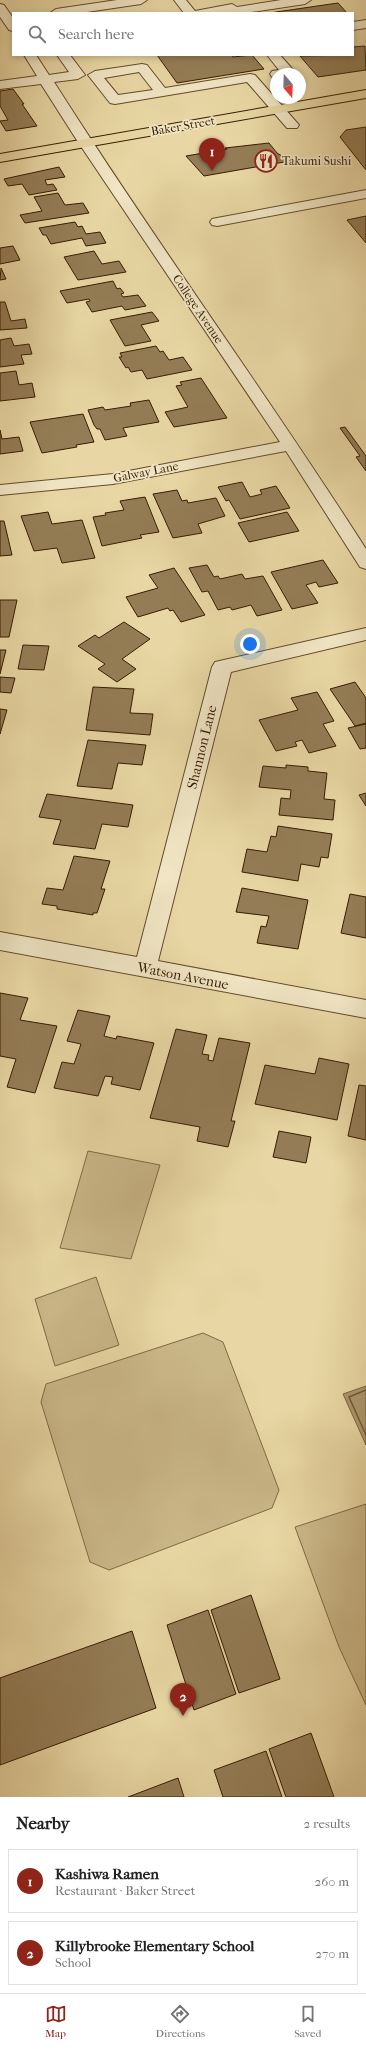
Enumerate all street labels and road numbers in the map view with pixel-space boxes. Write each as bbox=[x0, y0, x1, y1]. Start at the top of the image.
street label: Baker Street bbox=[150, 113, 217, 139]
street label: College Avenue bbox=[170, 272, 226, 346]
street label: Galway Lane bbox=[112, 459, 180, 485]
street label: Shannon Lane bbox=[183, 703, 221, 791]
street label: Watson Avenue bbox=[135, 959, 230, 993]

